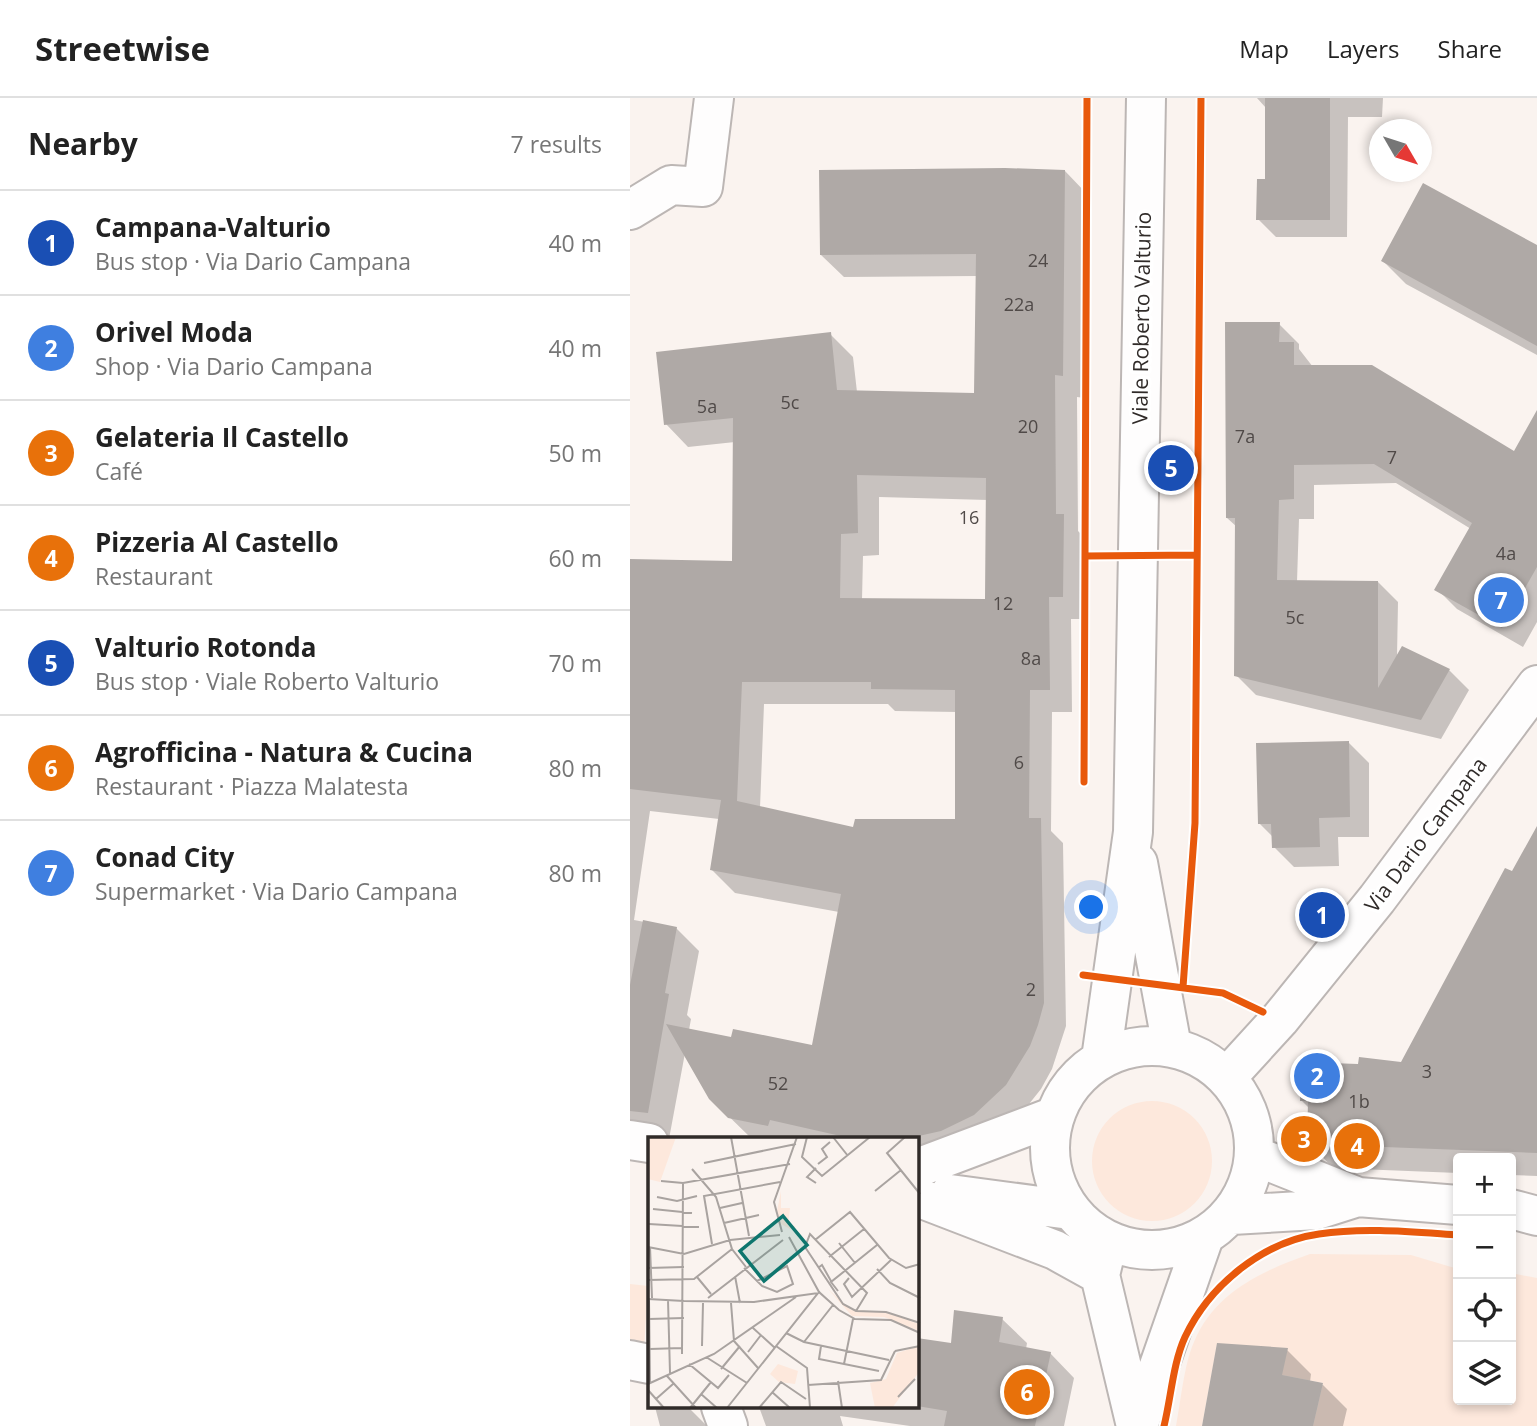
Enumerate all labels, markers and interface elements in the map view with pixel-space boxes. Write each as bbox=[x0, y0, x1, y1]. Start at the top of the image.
text: Streetwise bbox=[35, 26, 210, 71]
text: Map bbox=[1239, 32, 1289, 65]
text: Layers bbox=[1327, 32, 1400, 65]
text: Share bbox=[1438, 32, 1502, 65]
north arrow bbox=[1369, 119, 1432, 182]
text: Nearby bbox=[28, 123, 138, 164]
text: 7 results bbox=[511, 128, 602, 160]
text: Campana-Valturio bbox=[95, 209, 331, 245]
street label: Viale Roberto Valturio bbox=[1125, 211, 1157, 425]
text: 1 bbox=[44, 227, 58, 259]
text: 40 m bbox=[548, 227, 602, 259]
text: Bus stop · Via Dario Campana bbox=[95, 245, 411, 277]
house number: 24 bbox=[1028, 248, 1048, 272]
house number: 22a bbox=[1004, 292, 1034, 316]
text: Orivel Moda bbox=[95, 314, 253, 350]
text: 2 bbox=[44, 332, 58, 364]
text: 40 m bbox=[548, 332, 602, 364]
text: Shop · Via Dario Campana bbox=[95, 350, 373, 382]
house number: 5c bbox=[781, 390, 800, 414]
house number: 5a bbox=[697, 394, 717, 418]
house number: 20 bbox=[1018, 414, 1038, 438]
text: Gelateria Il Castello bbox=[95, 419, 349, 455]
house number: 7a bbox=[1235, 424, 1255, 448]
text: 3 bbox=[44, 437, 58, 469]
text: 50 m bbox=[548, 437, 602, 469]
pin: 5 bbox=[1148, 442, 1194, 494]
house number: 7 bbox=[1387, 445, 1397, 469]
text: Café bbox=[95, 455, 143, 487]
house number: 16 bbox=[959, 505, 979, 529]
text: Pizzeria Al Castello bbox=[95, 524, 339, 560]
house number: 4a bbox=[1496, 541, 1516, 565]
text: 4 bbox=[44, 542, 58, 574]
text: 60 m bbox=[548, 542, 602, 574]
text: Restaurant bbox=[95, 560, 213, 592]
pin: 7 bbox=[1478, 574, 1524, 626]
house number: 12 bbox=[993, 591, 1013, 615]
house number: 5c bbox=[1286, 605, 1305, 629]
text: Valturio Rotonda bbox=[95, 629, 316, 665]
house number: 8a bbox=[1021, 646, 1041, 670]
text: 5 bbox=[44, 647, 58, 679]
text: 70 m bbox=[548, 647, 602, 679]
text: Bus stop · Viale Roberto Valturio bbox=[95, 665, 439, 697]
text: Agrofficina - Natura & Cucina bbox=[95, 734, 473, 770]
house number: 6 bbox=[1014, 750, 1024, 774]
street label: Via Dario Campana bbox=[1358, 751, 1493, 918]
text: 6 bbox=[44, 752, 58, 784]
text: 80 m bbox=[548, 752, 602, 784]
text: Restaurant · Piazza Malatesta bbox=[95, 770, 408, 802]
text: Conad City bbox=[95, 839, 234, 875]
text: 7 bbox=[44, 857, 58, 889]
text: 80 m bbox=[548, 857, 602, 889]
text: Supermarket · Via Dario Campana bbox=[95, 875, 458, 907]
pin: 1 bbox=[1299, 889, 1345, 941]
your location bbox=[1074, 890, 1108, 924]
house number: 2 bbox=[1026, 977, 1036, 1001]
pin: 2 bbox=[1294, 1050, 1340, 1102]
house number: 3 bbox=[1422, 1059, 1432, 1083]
house number: 52 bbox=[768, 1071, 788, 1095]
house number: 1b bbox=[1348, 1089, 1370, 1113]
pin: 3 bbox=[1281, 1113, 1327, 1165]
pin: 4 bbox=[1334, 1120, 1380, 1172]
inset map bbox=[648, 1137, 919, 1408]
map controls bbox=[1453, 1153, 1516, 1405]
button: + bbox=[1453, 1153, 1516, 1216]
button: − bbox=[1453, 1216, 1516, 1279]
button: locate bbox=[1453, 1279, 1516, 1342]
button: layers bbox=[1453, 1342, 1516, 1405]
pin: 6 bbox=[1004, 1366, 1050, 1418]

